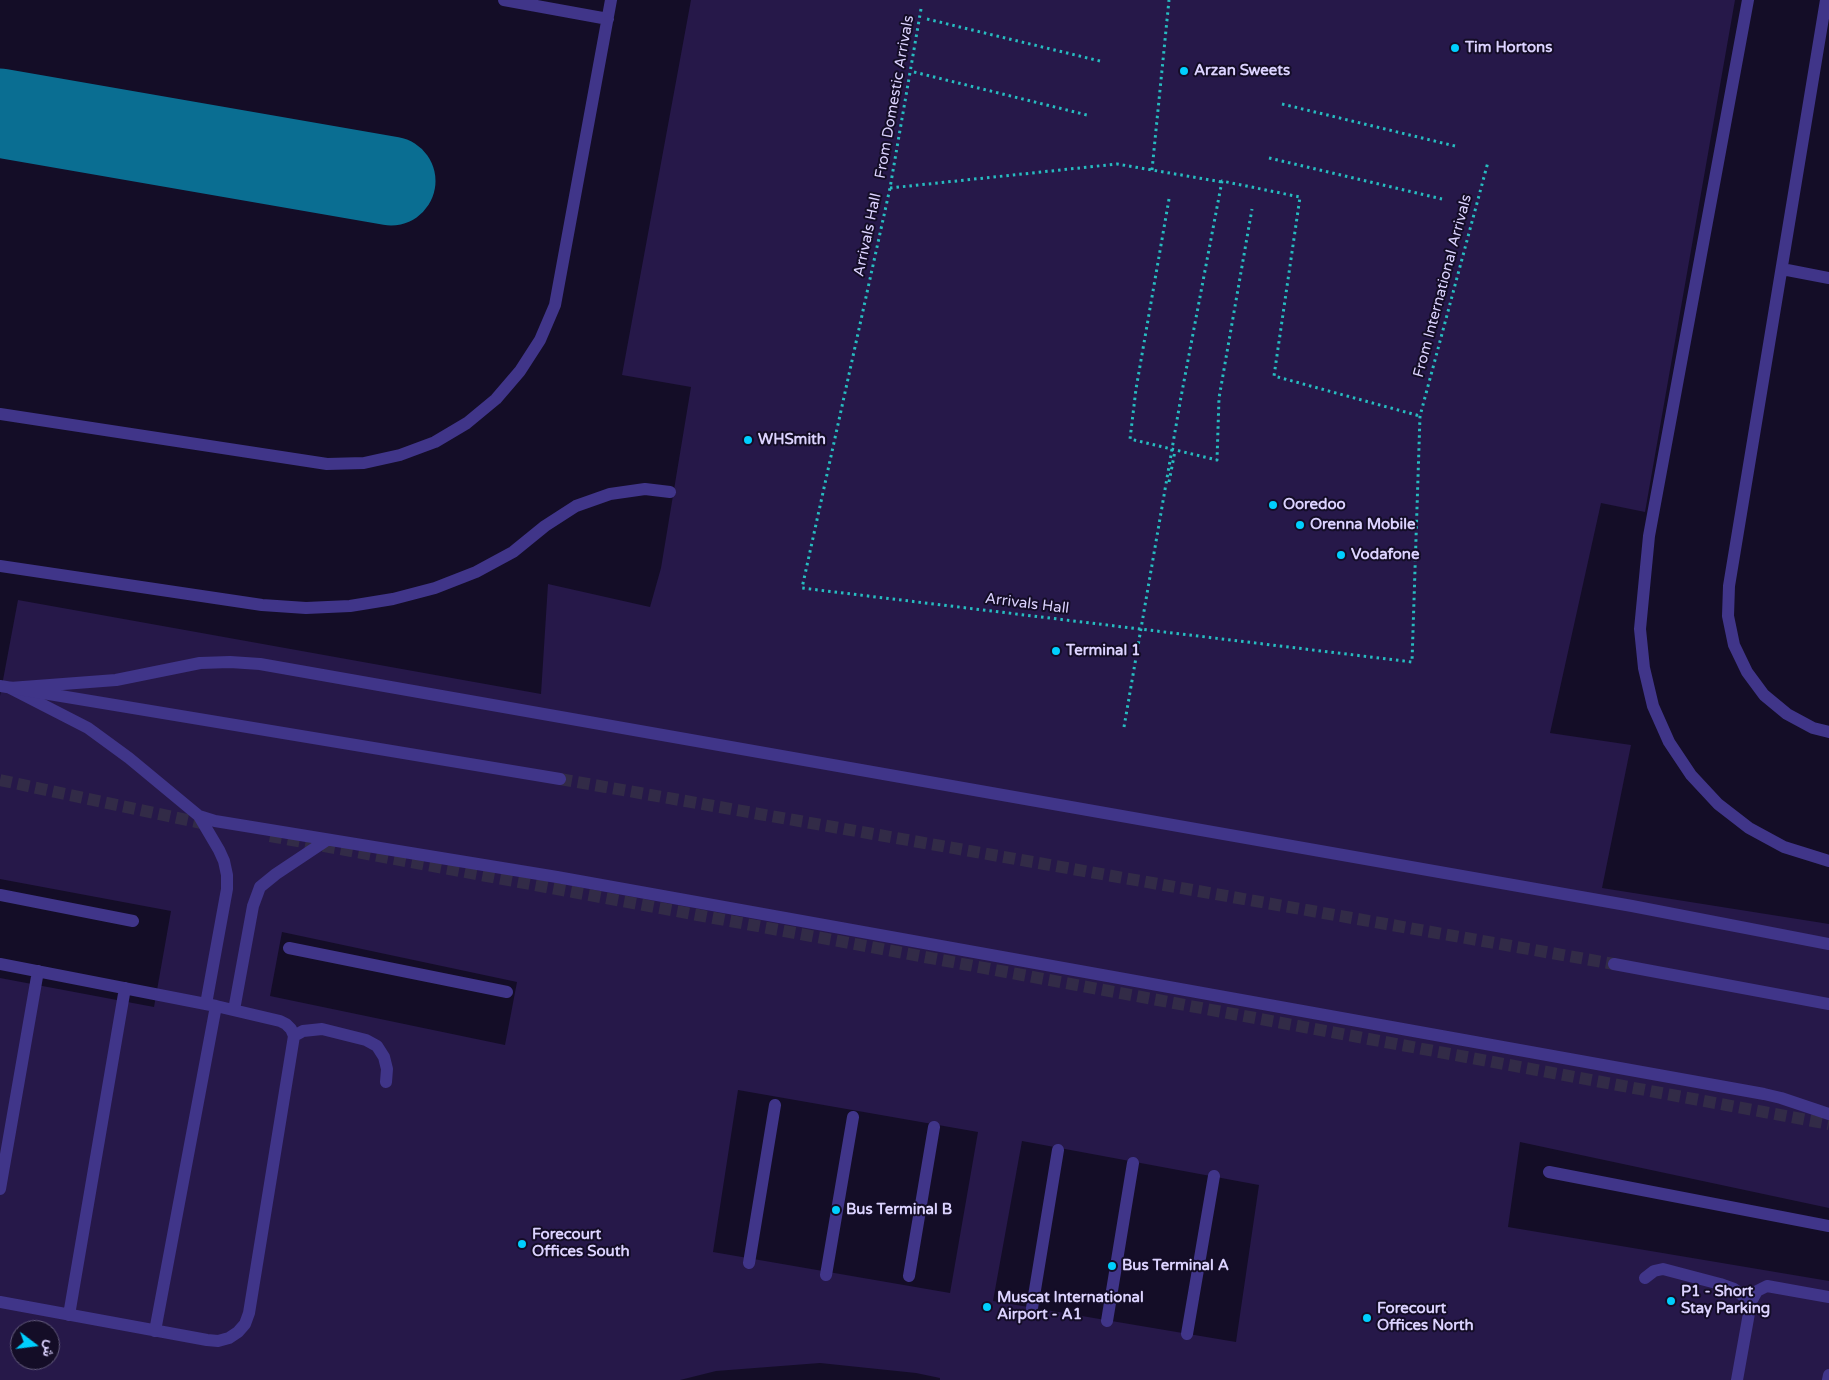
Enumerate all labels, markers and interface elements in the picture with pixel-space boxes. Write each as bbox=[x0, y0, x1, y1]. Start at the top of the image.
street label: From Domestic Arrivals bbox=[872, 14, 918, 180]
place label: Tim Hortons bbox=[1465, 39, 1552, 57]
marker: Tim Hortons bbox=[1449, 42, 1461, 54]
place label: Arzan Sweets bbox=[1194, 62, 1290, 80]
marker: Arzan Sweets bbox=[1178, 65, 1190, 77]
street label: Arrivals Hall bbox=[850, 192, 886, 278]
street label: From International Arrivals bbox=[1410, 193, 1476, 379]
place label: WHSmith bbox=[758, 431, 826, 449]
marker: WHSmith bbox=[742, 434, 754, 446]
place label: Ooredoo bbox=[1283, 496, 1346, 514]
marker: Ooredoo bbox=[1267, 499, 1279, 511]
place label: Orenna Mobile bbox=[1310, 516, 1415, 534]
marker: Orenna Mobile bbox=[1294, 519, 1306, 531]
place label: Vodafone bbox=[1351, 546, 1419, 564]
marker: Vodafone bbox=[1335, 549, 1347, 561]
street label: Arrivals Hall bbox=[984, 590, 1070, 618]
place label: Terminal 1 bbox=[1066, 642, 1141, 660]
marker: Terminal 1 bbox=[1050, 645, 1062, 657]
place label: Bus Terminal B bbox=[846, 1201, 952, 1219]
marker: Bus Terminal B bbox=[830, 1204, 842, 1216]
place label: Forecourt Offices South bbox=[532, 1226, 630, 1261]
marker: Forecourt Offices South bbox=[516, 1238, 528, 1250]
place label: Bus Terminal A bbox=[1122, 1257, 1229, 1275]
marker: Bus Terminal A bbox=[1106, 1260, 1118, 1272]
place label: P1 - Short Stay Parking bbox=[1681, 1283, 1770, 1318]
place label: Muscat International Airport - A1 bbox=[997, 1289, 1144, 1324]
marker: P1 - Short Stay Parking bbox=[1665, 1295, 1677, 1307]
place label: Forecourt Offices North bbox=[1377, 1300, 1474, 1335]
marker: Muscat International Airport - A1 bbox=[981, 1301, 993, 1313]
marker: Forecourt Offices North bbox=[1361, 1312, 1373, 1324]
north arrow bbox=[10, 1320, 60, 1370]
text: ش bbox=[39, 1338, 59, 1359]

